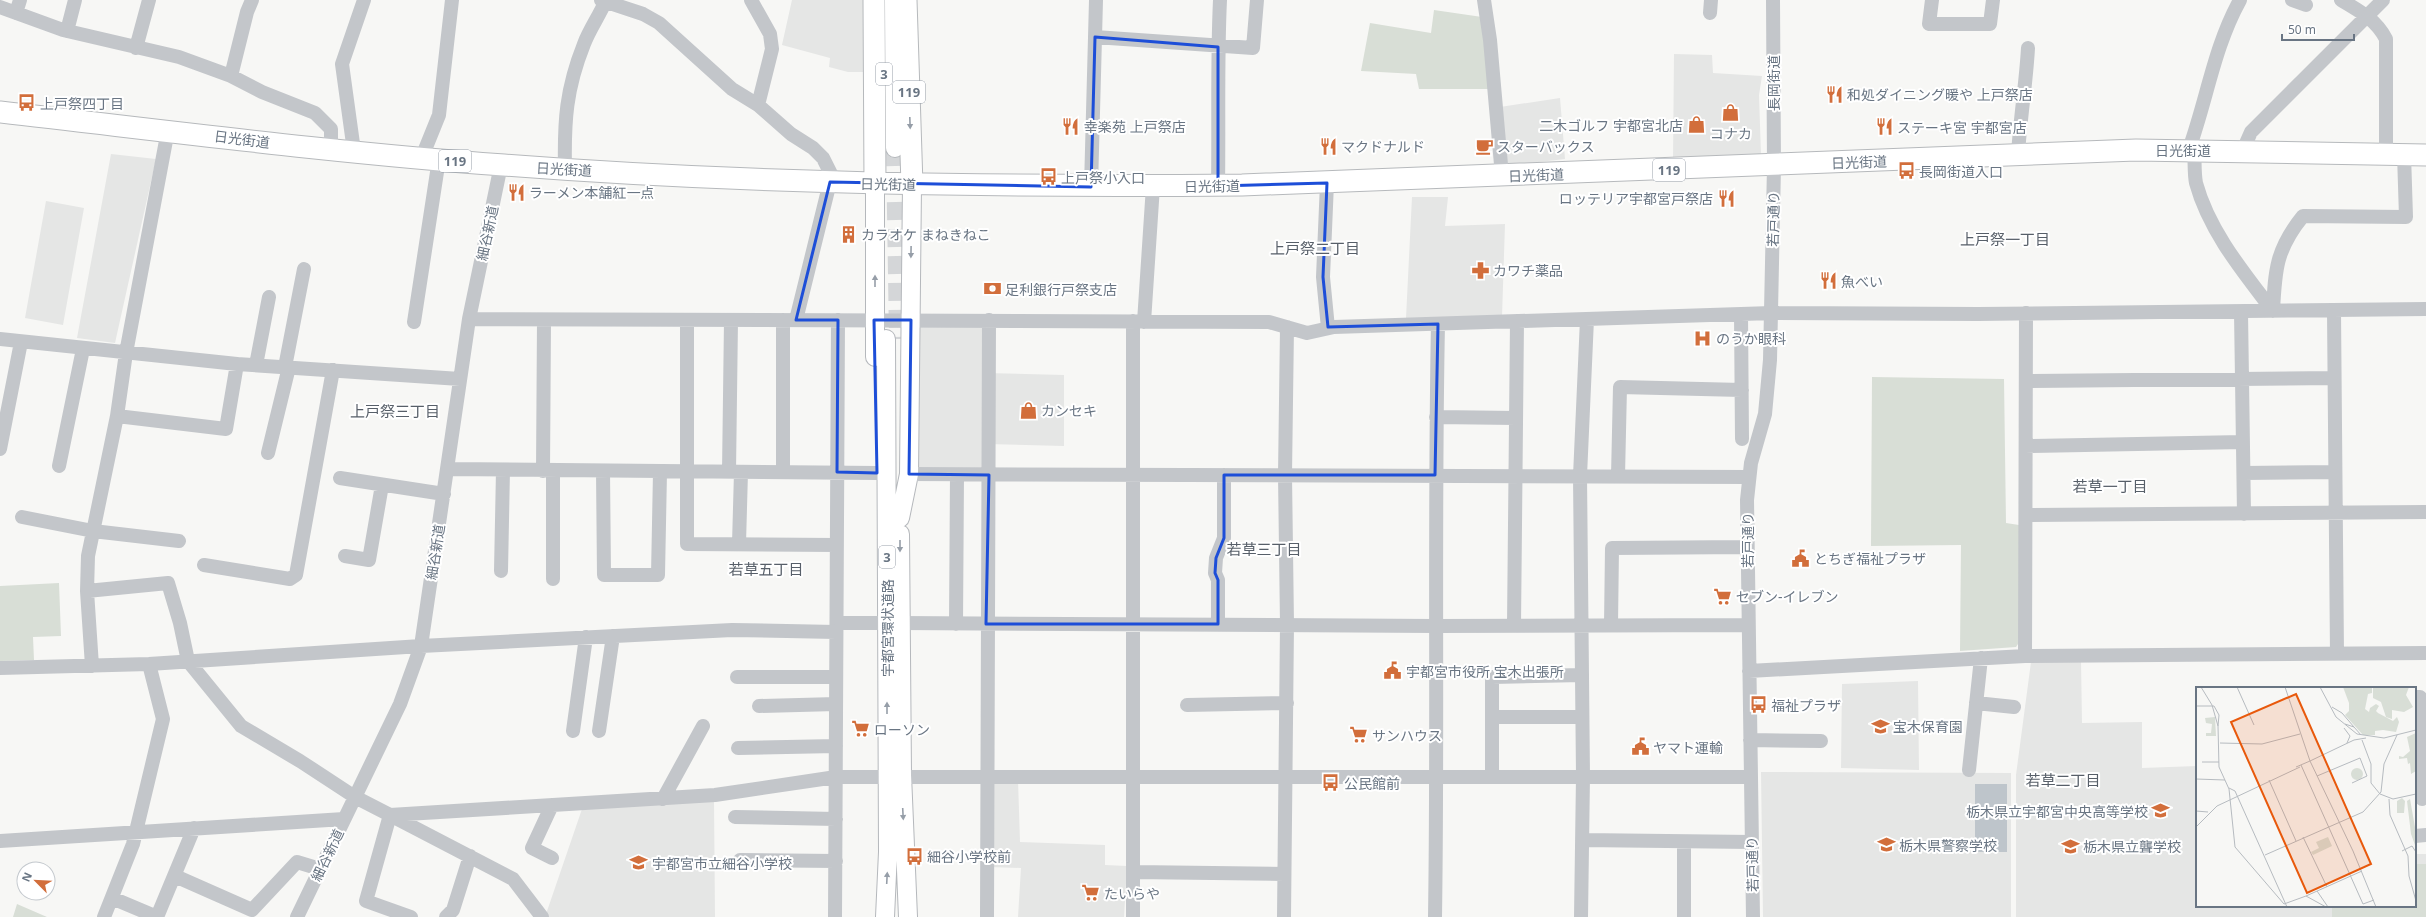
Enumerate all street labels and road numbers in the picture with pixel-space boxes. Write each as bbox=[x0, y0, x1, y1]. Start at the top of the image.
street label: 長岡街道 bbox=[1764, 55, 1783, 111]
road number: 3 bbox=[876, 63, 892, 85]
road number: 119 bbox=[893, 81, 925, 103]
street label: 日光街道 bbox=[213, 126, 271, 152]
street label: 日光街道 bbox=[2155, 141, 2211, 160]
road number: 119 bbox=[439, 150, 471, 172]
street label: 日光街道 bbox=[1831, 152, 1887, 172]
street label: 日光街道 bbox=[536, 158, 592, 180]
road number: 119 bbox=[1653, 159, 1685, 181]
street label: 日光街道 bbox=[1508, 165, 1564, 185]
street label: 日光街道 bbox=[860, 174, 916, 194]
street label: 日光街道 bbox=[1184, 176, 1240, 196]
street label: 若戸通り bbox=[1763, 191, 1783, 247]
street label: 細谷新道 bbox=[472, 204, 502, 262]
street label: 若戸通り bbox=[1738, 512, 1757, 568]
street label: 細谷新道 bbox=[421, 523, 449, 581]
road number: 3 bbox=[879, 546, 895, 568]
street label: 宇都宮環状道路 bbox=[878, 579, 897, 677]
street label: 細谷新道 bbox=[306, 826, 348, 884]
street label: 若戸通り bbox=[1742, 836, 1762, 892]

